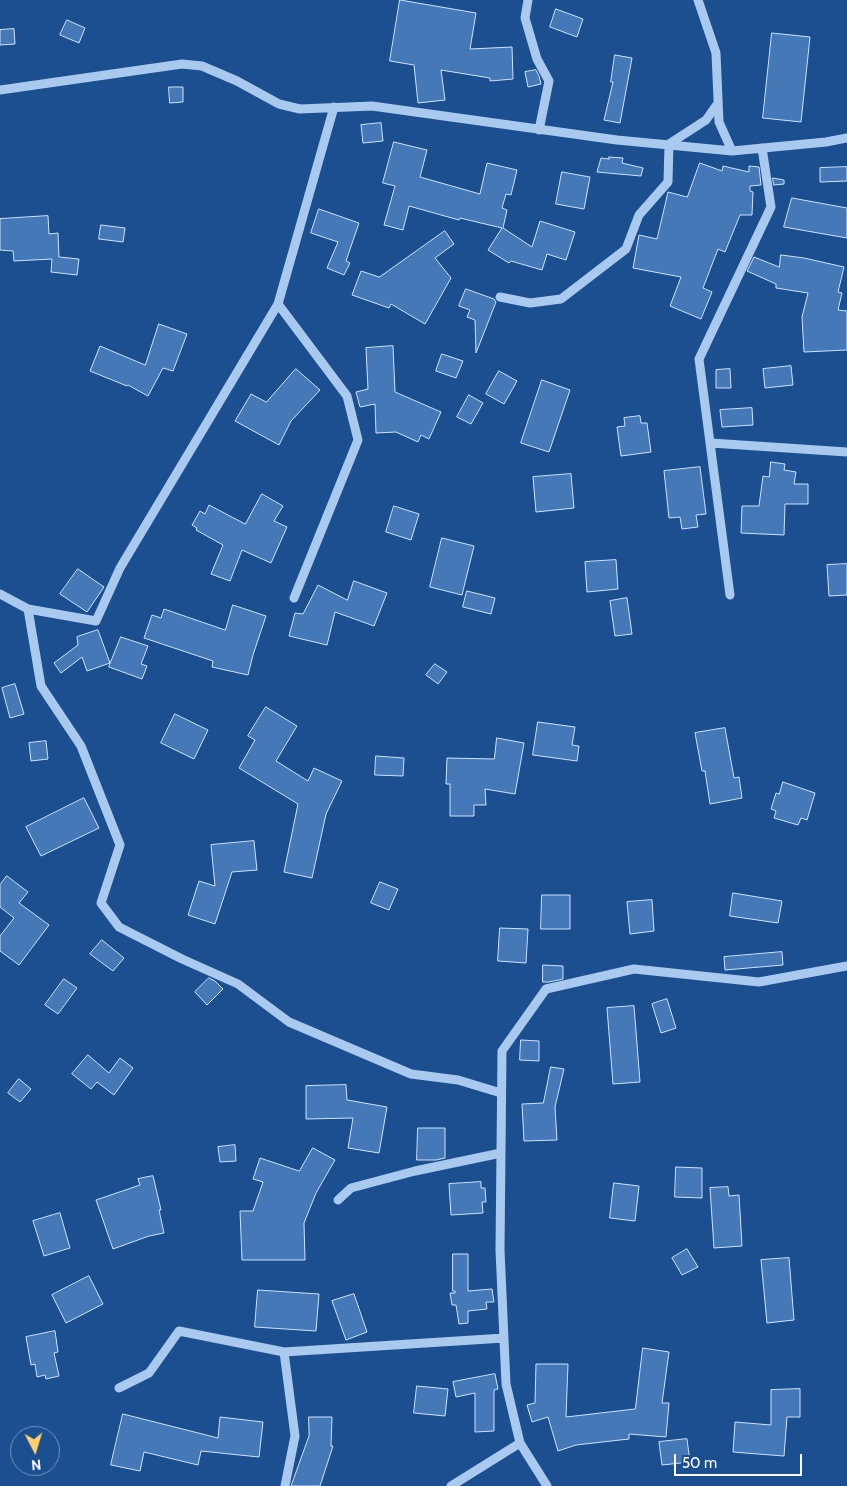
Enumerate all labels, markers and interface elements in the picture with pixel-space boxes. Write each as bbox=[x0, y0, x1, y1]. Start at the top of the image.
north arrow bbox=[10, 1426, 60, 1476]
scale bar bbox=[677, 1444, 804, 1476]
text: 50 m bbox=[682, 1454, 717, 1472]
text: N bbox=[31, 1456, 42, 1474]

